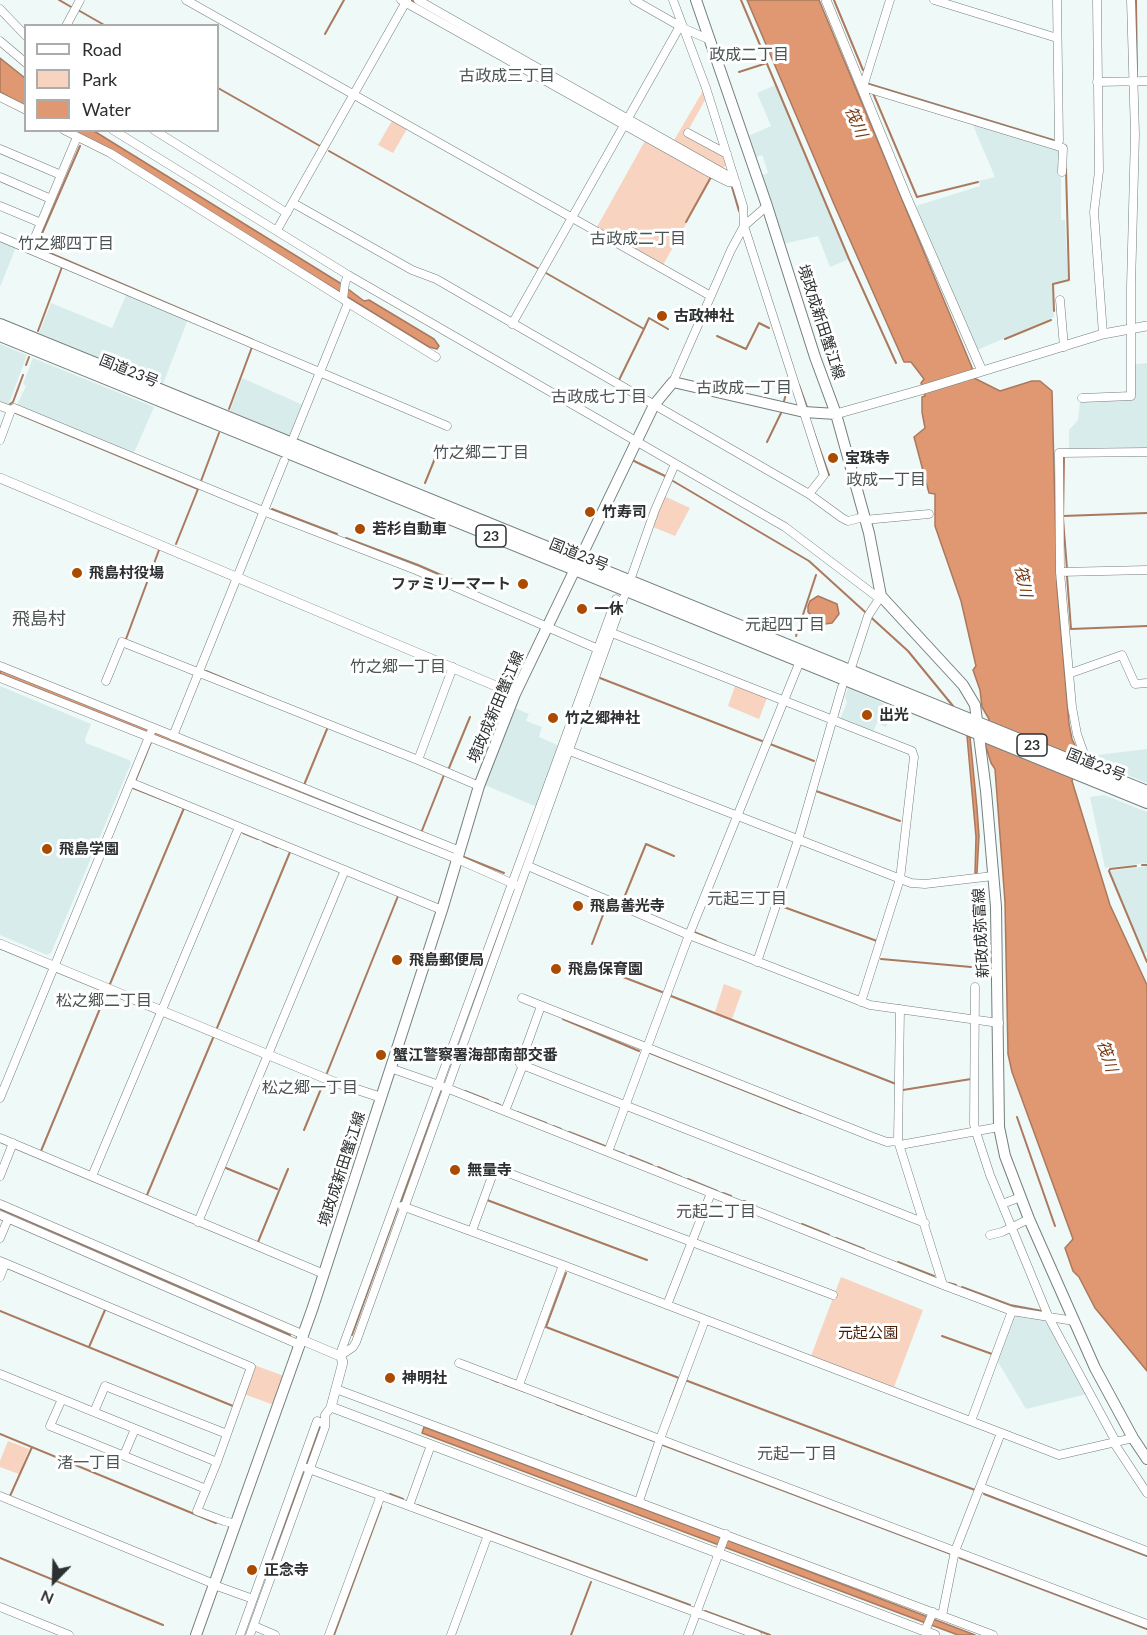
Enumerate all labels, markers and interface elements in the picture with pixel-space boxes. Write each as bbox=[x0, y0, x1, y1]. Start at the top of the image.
legend bbox=[24, 24, 219, 132]
text: Road bbox=[82, 38, 122, 60]
district label: 政成二丁目 bbox=[709, 45, 789, 65]
district label: 古政成三丁目 bbox=[459, 66, 555, 86]
text: Park bbox=[82, 68, 117, 90]
text: Water bbox=[82, 98, 131, 120]
water label: 筏川 bbox=[841, 103, 871, 141]
district label: 古政成二丁目 bbox=[590, 229, 686, 249]
district label: 竹之郷四丁目 bbox=[18, 234, 114, 254]
street label: 境政成新田蟹江線 bbox=[794, 262, 848, 382]
place label: 古政神社 bbox=[674, 307, 734, 325]
marker: 古政神社 bbox=[655, 309, 669, 323]
street label: 国道23号 bbox=[97, 351, 161, 391]
district label: 古政成一丁目 bbox=[696, 378, 792, 398]
district label: 古政成七丁目 bbox=[551, 387, 647, 407]
district label: 竹之郷二丁目 bbox=[433, 443, 529, 463]
place label: 宝珠寺 bbox=[845, 449, 890, 467]
marker: 宝珠寺 bbox=[826, 451, 840, 465]
district label: 政成一丁目 bbox=[846, 470, 926, 490]
place label: 竹寿司 bbox=[602, 503, 647, 521]
marker: 竹寿司 bbox=[583, 505, 597, 519]
place label: 若杉自動車 bbox=[372, 520, 447, 538]
marker: 若杉自動車 bbox=[353, 522, 367, 536]
road number: 23 bbox=[476, 525, 506, 547]
street label: 国道23号 bbox=[547, 535, 611, 575]
water label: 筏川 bbox=[1010, 563, 1036, 599]
place label: 飛島村役場 bbox=[89, 564, 164, 582]
marker: 飛島村役場 bbox=[70, 566, 84, 580]
place label: ファミリーマート bbox=[391, 575, 511, 593]
marker: ファミリーマート bbox=[516, 577, 530, 591]
place label: 一休 bbox=[594, 600, 624, 618]
marker: 一休 bbox=[575, 602, 589, 616]
district label: 飛島村 bbox=[12, 608, 66, 630]
district label: 元起四丁目 bbox=[745, 615, 825, 635]
street label: 境政成新田蟹江線 bbox=[464, 648, 528, 766]
district label: 竹之郷一丁目 bbox=[350, 657, 446, 677]
place label: 出光 bbox=[879, 706, 909, 724]
marker: 出光 bbox=[860, 708, 874, 722]
place label: 竹之郷神社 bbox=[565, 709, 640, 727]
marker: 竹之郷神社 bbox=[546, 711, 560, 725]
road number: 23 bbox=[1017, 734, 1047, 756]
street label: 国道23号 bbox=[1064, 745, 1128, 785]
place label: 飛島学園 bbox=[59, 840, 119, 858]
marker: 飛島学園 bbox=[40, 842, 54, 856]
street label: 新政成弥富線 bbox=[970, 888, 992, 978]
district label: 元起三丁目 bbox=[707, 889, 787, 909]
place label: 飛島善光寺 bbox=[590, 897, 665, 915]
marker: 飛島善光寺 bbox=[571, 899, 585, 913]
place label: 飛島郵便局 bbox=[409, 951, 484, 969]
marker: 飛島郵便局 bbox=[390, 953, 404, 967]
place label: 飛島保育園 bbox=[568, 960, 643, 978]
marker: 飛島保育園 bbox=[549, 962, 563, 976]
district label: 松之郷二丁目 bbox=[56, 991, 152, 1011]
water label: 筏川 bbox=[1093, 1038, 1121, 1074]
place label: 蟹江警察署海部南部交番 bbox=[393, 1046, 558, 1064]
marker: 蟹江警察署海部南部交番 bbox=[374, 1048, 388, 1062]
district label: 松之郷一丁目 bbox=[262, 1078, 358, 1098]
street label: 境政成新田蟹江線 bbox=[315, 1109, 369, 1229]
place label: 無量寺 bbox=[467, 1161, 512, 1179]
marker: 無量寺 bbox=[448, 1163, 462, 1177]
district label: 元起二丁目 bbox=[676, 1202, 756, 1222]
park label: 元起公園 bbox=[838, 1324, 898, 1342]
place label: 神明社 bbox=[402, 1369, 447, 1387]
marker: 神明社 bbox=[383, 1371, 397, 1385]
district label: 元起一丁目 bbox=[757, 1444, 837, 1464]
district label: 渚一丁目 bbox=[57, 1453, 121, 1473]
north arrow bbox=[24, 1551, 84, 1611]
place label: 正念寺 bbox=[264, 1561, 309, 1579]
marker: 正念寺 bbox=[245, 1563, 259, 1577]
text: N bbox=[37, 1587, 56, 1609]

